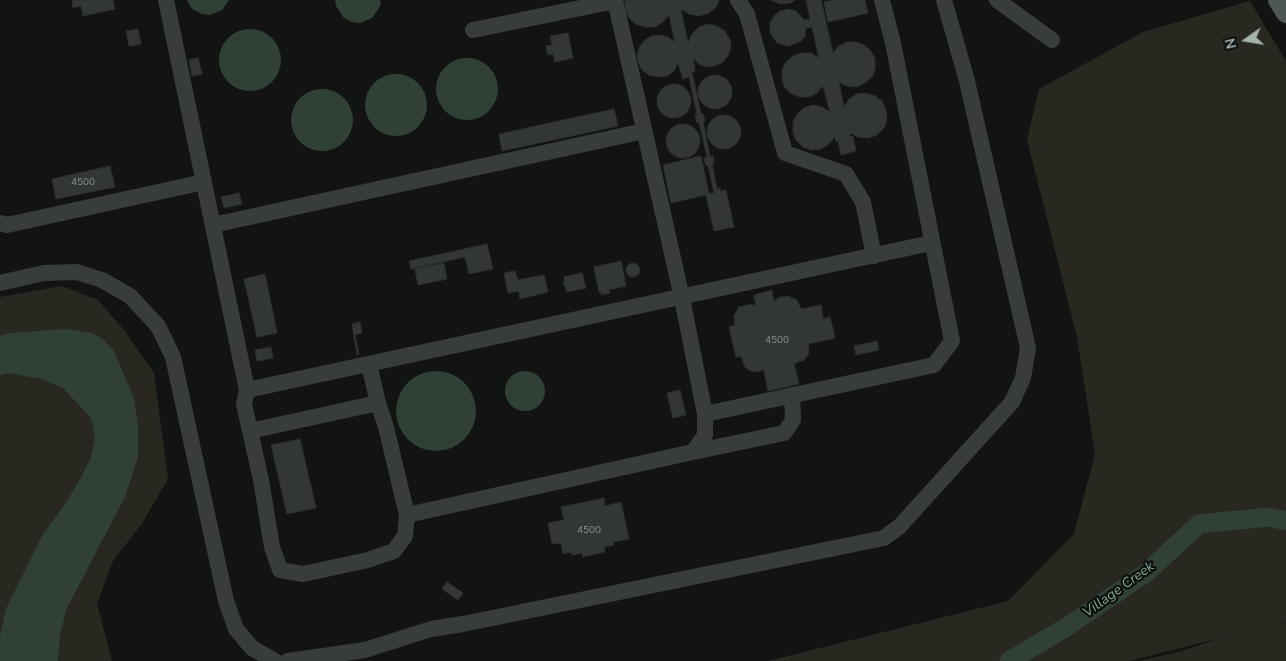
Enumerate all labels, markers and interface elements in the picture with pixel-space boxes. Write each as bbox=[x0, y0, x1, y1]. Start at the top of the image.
north arrow bbox=[1221, 15, 1271, 65]
text: N bbox=[1220, 36, 1241, 51]
house number: 4500 bbox=[71, 177, 95, 189]
house number: 4500 bbox=[765, 335, 789, 347]
house number: 4500 bbox=[577, 525, 601, 537]
water label: Village Creek bbox=[1080, 558, 1158, 622]

